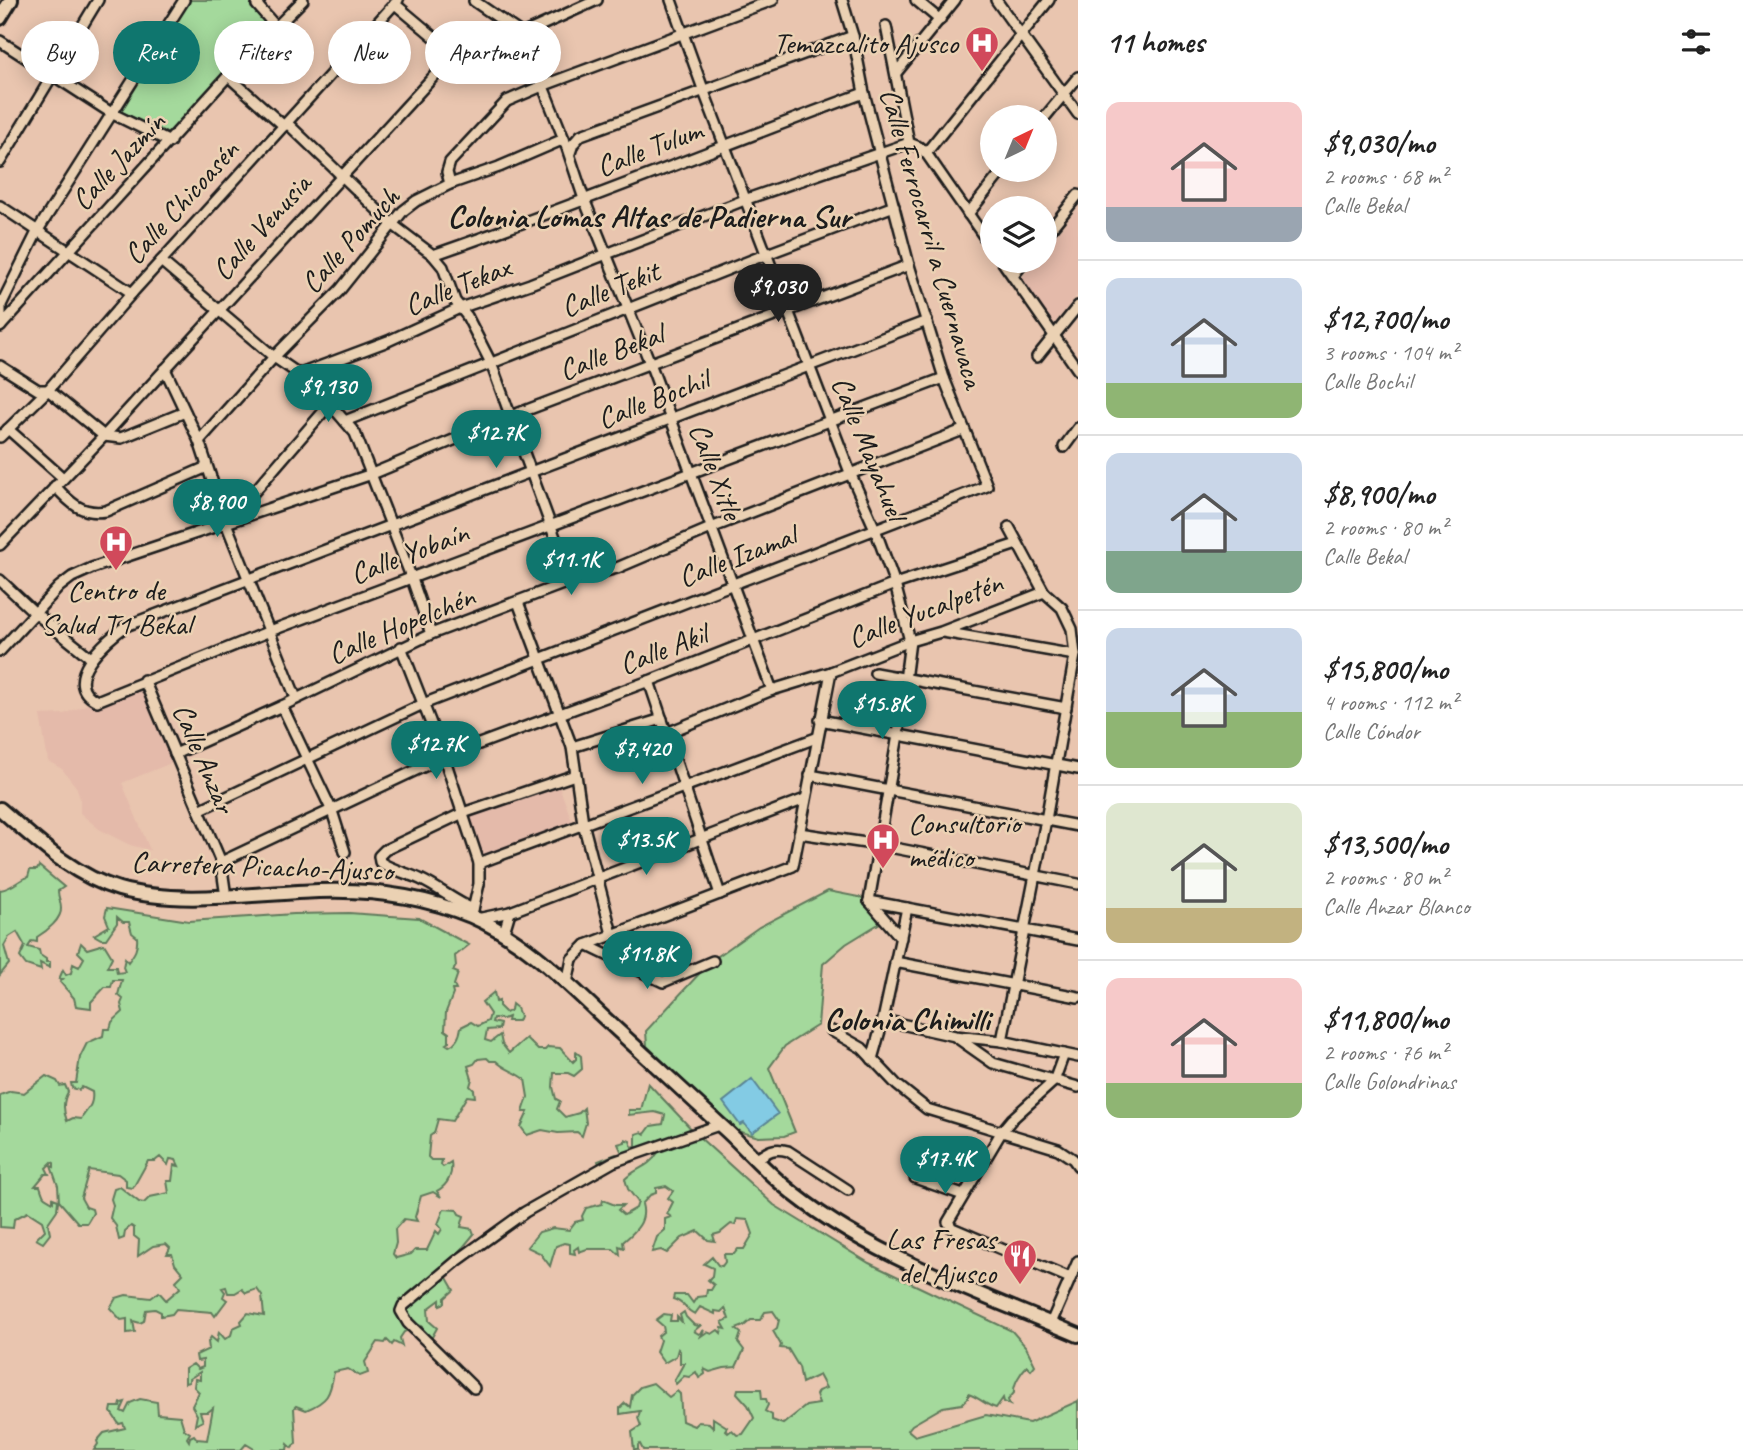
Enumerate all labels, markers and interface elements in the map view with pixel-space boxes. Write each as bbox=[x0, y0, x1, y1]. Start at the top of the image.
chip: Buy bbox=[21, 21, 99, 84]
chip: Rent bbox=[113, 21, 200, 84]
chip: Filters bbox=[214, 21, 314, 84]
chip: New bbox=[328, 21, 411, 84]
chip: Apartment bbox=[425, 21, 561, 84]
text: 11 homes bbox=[1106, 23, 1204, 61]
icon: filters bbox=[1677, 23, 1715, 61]
place label: Temazcalito Ajusco bbox=[773, 24, 959, 62]
hospital icon: Temazcalito Ajusco bbox=[963, 24, 1001, 73]
street label: Calle Ferrocarril a Cuernavaca bbox=[871, 84, 994, 395]
street label: Calle Jazmín bbox=[63, 103, 174, 218]
north arrow bbox=[980, 105, 1057, 182]
map controls bbox=[980, 105, 1057, 273]
street label: Calle Tulum bbox=[591, 110, 709, 185]
text: $9,030/mo bbox=[1323, 124, 1435, 162]
icon: home bbox=[1162, 130, 1246, 214]
street label: Calle Chicoasén bbox=[115, 131, 248, 272]
text: 2 rooms · 68 m² bbox=[1323, 162, 1447, 191]
street label: Calle Venusia bbox=[203, 164, 321, 288]
street label: Calle Pomuch bbox=[292, 178, 409, 301]
text: Calle Bekal bbox=[1323, 191, 1406, 220]
district label: Colonia Lomas Altas de Padierna Sur bbox=[448, 196, 854, 237]
button: layers bbox=[980, 196, 1057, 273]
street label: Calle Tekax bbox=[399, 247, 518, 324]
street label: Calle Tekit bbox=[555, 251, 668, 326]
pin: $9,030 bbox=[721, 264, 835, 324]
text: $9,030 bbox=[750, 272, 806, 301]
text: $12,700/mo bbox=[1323, 300, 1448, 338]
icon: home bbox=[1162, 306, 1246, 390]
street label: Calle Bekal bbox=[553, 313, 673, 389]
text: 3 rooms · 104 m² bbox=[1323, 338, 1458, 367]
street label: Calle Bochil bbox=[592, 359, 719, 438]
pin: $9,130 bbox=[271, 364, 385, 424]
text: Calle Bochil bbox=[1323, 367, 1412, 396]
street label: Calle Mayahuel bbox=[823, 371, 917, 530]
text: $9,130 bbox=[300, 372, 356, 401]
pin: $12.7K bbox=[439, 410, 553, 470]
street label: Calle Xitle bbox=[680, 417, 753, 527]
text: $12.7K bbox=[467, 418, 525, 447]
text: $8,900/mo bbox=[1323, 475, 1435, 513]
pin: $8,900 bbox=[160, 480, 274, 539]
icon: home bbox=[1162, 481, 1246, 565]
text: $8,900 bbox=[189, 487, 245, 516]
street label: Calle Yobaín bbox=[344, 513, 475, 593]
text: 2 rooms · 80 m² bbox=[1323, 513, 1447, 542]
street label: Calle Izamal bbox=[673, 514, 806, 596]
hospital icon: Centro de Salud T1 Bekal bbox=[97, 523, 135, 572]
pin: $11.1K bbox=[514, 538, 628, 597]
text: Calle Bekal bbox=[1323, 542, 1406, 571]
text: $11.1K bbox=[542, 545, 600, 574]
street label: Calle Yucalpetén bbox=[842, 563, 1009, 657]
place label: Centro de Salud T1 Bekal bbox=[41, 571, 196, 643]
street label: Calle Hopelchén bbox=[322, 576, 482, 673]
street label: Calle Akil bbox=[614, 613, 717, 683]
text: $15,800/mo bbox=[1323, 650, 1448, 688]
icon: home bbox=[1162, 656, 1246, 740]
pin: $15.8K bbox=[825, 682, 939, 741]
text: 4 rooms · 112 m² bbox=[1323, 688, 1458, 717]
text: $15.8K bbox=[853, 689, 911, 718]
street label: Calle Anzar bbox=[164, 697, 245, 821]
text: Calle Cóndor bbox=[1323, 717, 1420, 746]
pin: $12.7K bbox=[379, 722, 493, 781]
pin: $7,420 bbox=[585, 726, 699, 786]
text: $12.7K bbox=[407, 729, 465, 758]
text: $7,420 bbox=[614, 734, 670, 763]
place label: Consultorio médico bbox=[908, 804, 1024, 876]
pin: $13.5K bbox=[589, 818, 703, 877]
hospital icon: Consultorio médico bbox=[864, 821, 902, 870]
text: $13.5K bbox=[617, 825, 675, 854]
text: $13,500/mo bbox=[1323, 825, 1448, 863]
icon: home bbox=[1162, 831, 1246, 915]
street label: Carretera Picacho-Ajusco bbox=[131, 842, 397, 890]
text: 2 rooms · 80 m² bbox=[1323, 863, 1447, 892]
text: Calle Anzar Blanco bbox=[1323, 892, 1470, 921]
pin: $11.8K bbox=[590, 932, 704, 991]
text: $11.8K bbox=[618, 939, 676, 968]
district label: Colonia Chimilli bbox=[824, 999, 994, 1040]
text: $11,800/mo bbox=[1323, 1000, 1448, 1038]
icon: home bbox=[1162, 1006, 1246, 1090]
text: 2 rooms · 76 m² bbox=[1323, 1038, 1447, 1067]
text: Calle Golondrinas bbox=[1323, 1067, 1456, 1096]
pin: $17.4K bbox=[888, 1136, 1002, 1196]
text: $17.4K bbox=[916, 1144, 974, 1173]
place label: Las Fresas del Ajusco bbox=[886, 1220, 999, 1292]
restaurant icon: Las Fresas del Ajusco bbox=[1001, 1237, 1039, 1286]

